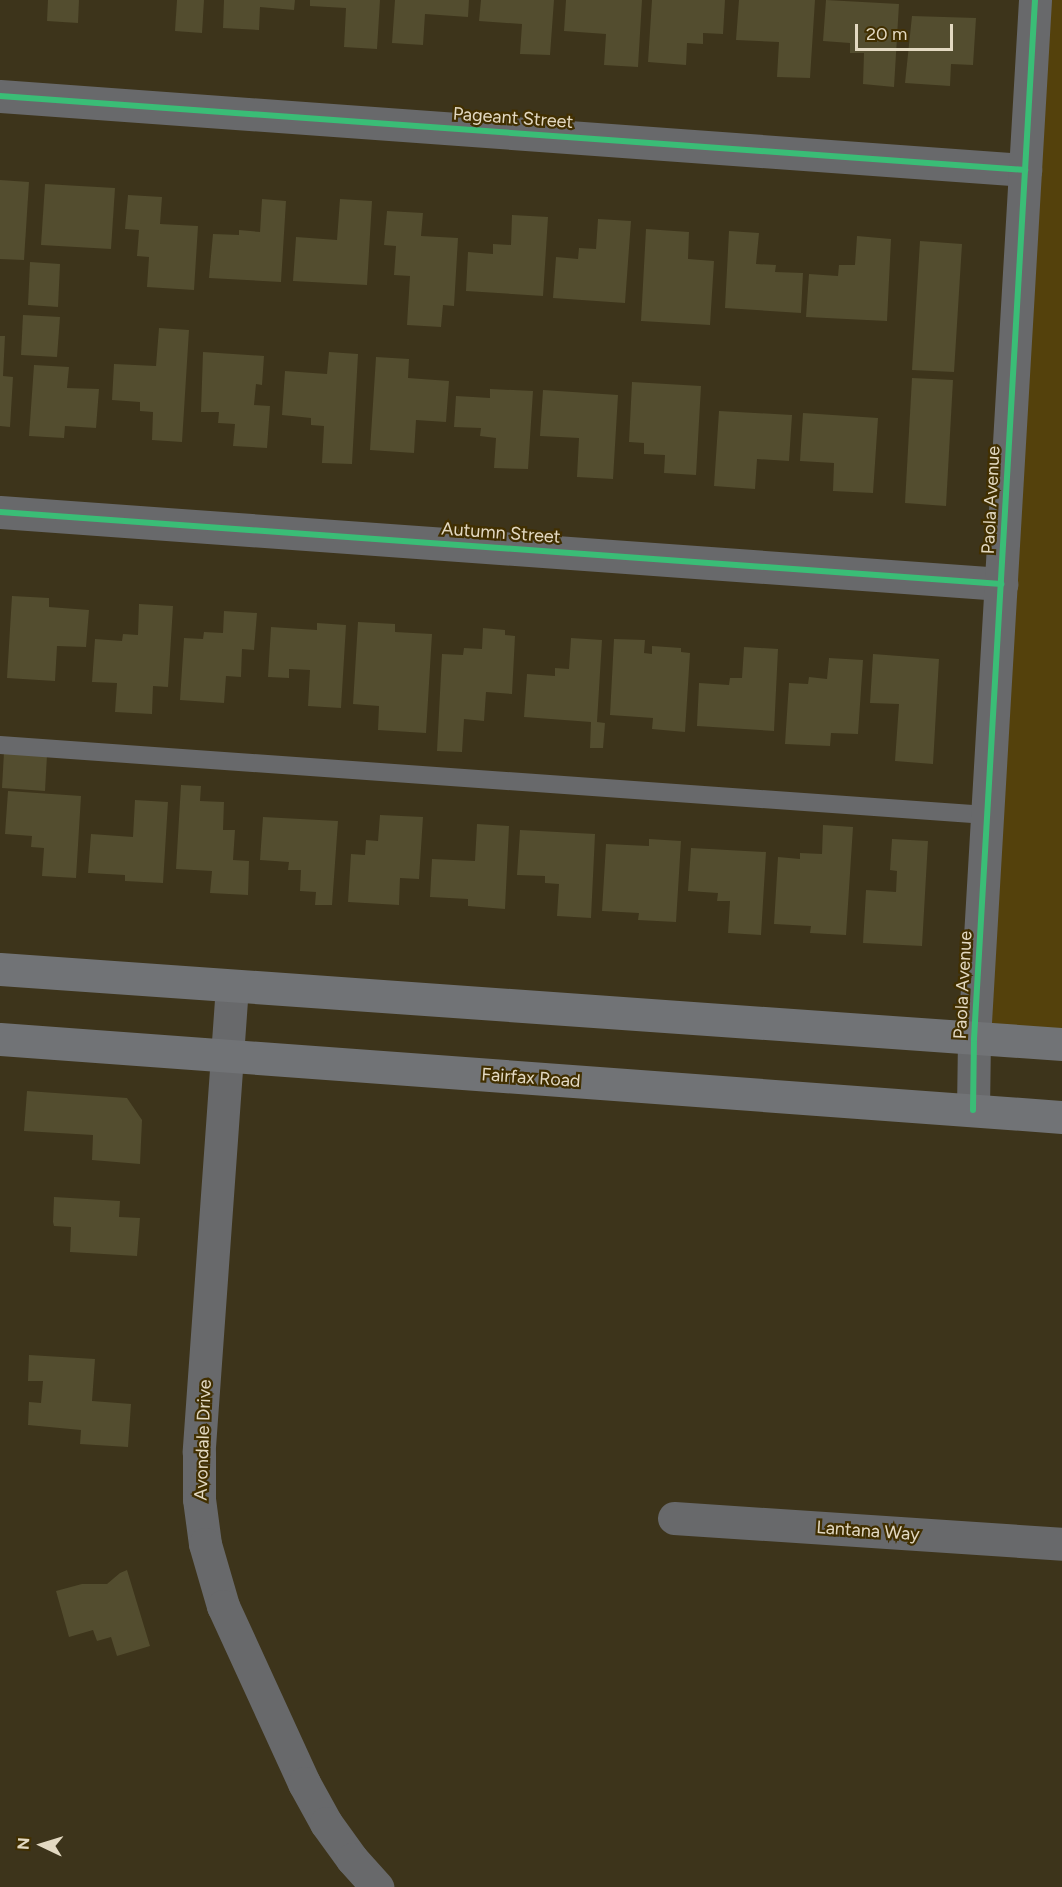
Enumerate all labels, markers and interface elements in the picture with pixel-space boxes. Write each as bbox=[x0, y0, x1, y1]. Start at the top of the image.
scale bar bbox=[858, 12, 956, 50]
text: 20 m bbox=[866, 23, 907, 45]
street label: Pageant Street bbox=[452, 103, 574, 133]
street label: Paola Avenue bbox=[977, 445, 1005, 555]
street label: Autumn Street bbox=[441, 518, 561, 548]
street label: Paola Avenue bbox=[949, 930, 977, 1040]
street label: Fairfax Road bbox=[481, 1064, 581, 1092]
street label: Avondale Drive bbox=[190, 1379, 216, 1501]
street label: Lantana Way bbox=[816, 1517, 920, 1545]
north arrow bbox=[12, 1815, 72, 1875]
text: N bbox=[14, 1837, 33, 1851]

